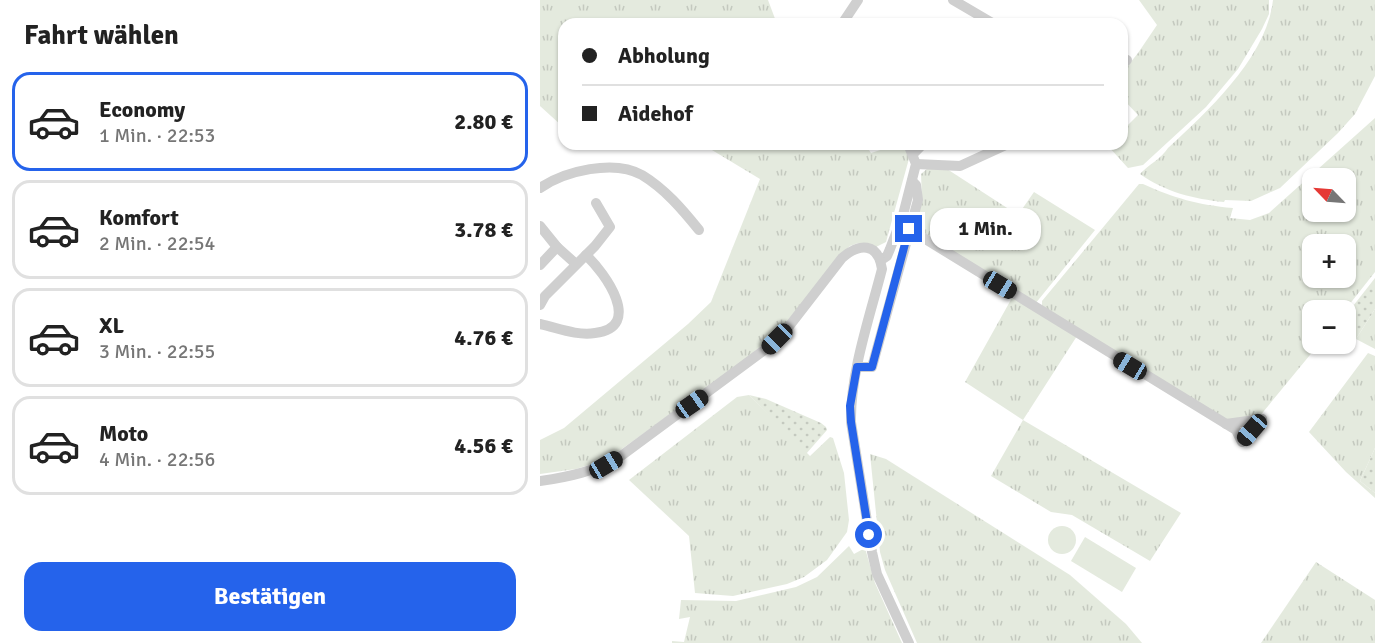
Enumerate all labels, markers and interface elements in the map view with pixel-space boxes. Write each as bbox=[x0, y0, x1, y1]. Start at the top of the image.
text: Fahrt wählen bbox=[24, 19, 179, 52]
text: Abholung bbox=[618, 42, 710, 69]
icon: car bbox=[27, 95, 81, 149]
text: Economy bbox=[99, 96, 185, 123]
text: Aidehof bbox=[618, 100, 693, 127]
text: 2.80 € bbox=[454, 108, 513, 135]
text: 1 Min. · 22:53 bbox=[99, 123, 215, 148]
north arrow bbox=[1302, 168, 1356, 222]
map controls bbox=[1302, 168, 1356, 354]
icon: car bbox=[27, 203, 81, 257]
text: Komfort bbox=[99, 204, 179, 231]
callout: 1 Min. bbox=[930, 208, 1041, 250]
route end bbox=[895, 215, 922, 242]
text: 3.78 € bbox=[454, 216, 513, 243]
text: 1 Min. bbox=[958, 216, 1013, 241]
text: 2 Min. · 22:54 bbox=[99, 231, 215, 256]
button: + bbox=[1302, 234, 1356, 288]
car bbox=[980, 268, 1020, 302]
button: − bbox=[1302, 300, 1356, 354]
icon: car bbox=[27, 311, 81, 365]
text: XL bbox=[99, 312, 124, 339]
car bbox=[758, 320, 796, 358]
text: 4.76 € bbox=[454, 324, 513, 351]
text: 3 Min. · 22:55 bbox=[99, 339, 215, 364]
car bbox=[1110, 349, 1150, 383]
car bbox=[672, 386, 712, 422]
car bbox=[1233, 411, 1271, 449]
icon: car bbox=[27, 419, 81, 473]
text: Moto bbox=[99, 420, 148, 447]
text: 4.56 € bbox=[454, 432, 513, 459]
text: 4 Min. · 22:56 bbox=[99, 447, 215, 472]
car bbox=[586, 448, 626, 482]
route start bbox=[855, 521, 882, 548]
button: Bestätigen bbox=[24, 562, 516, 631]

